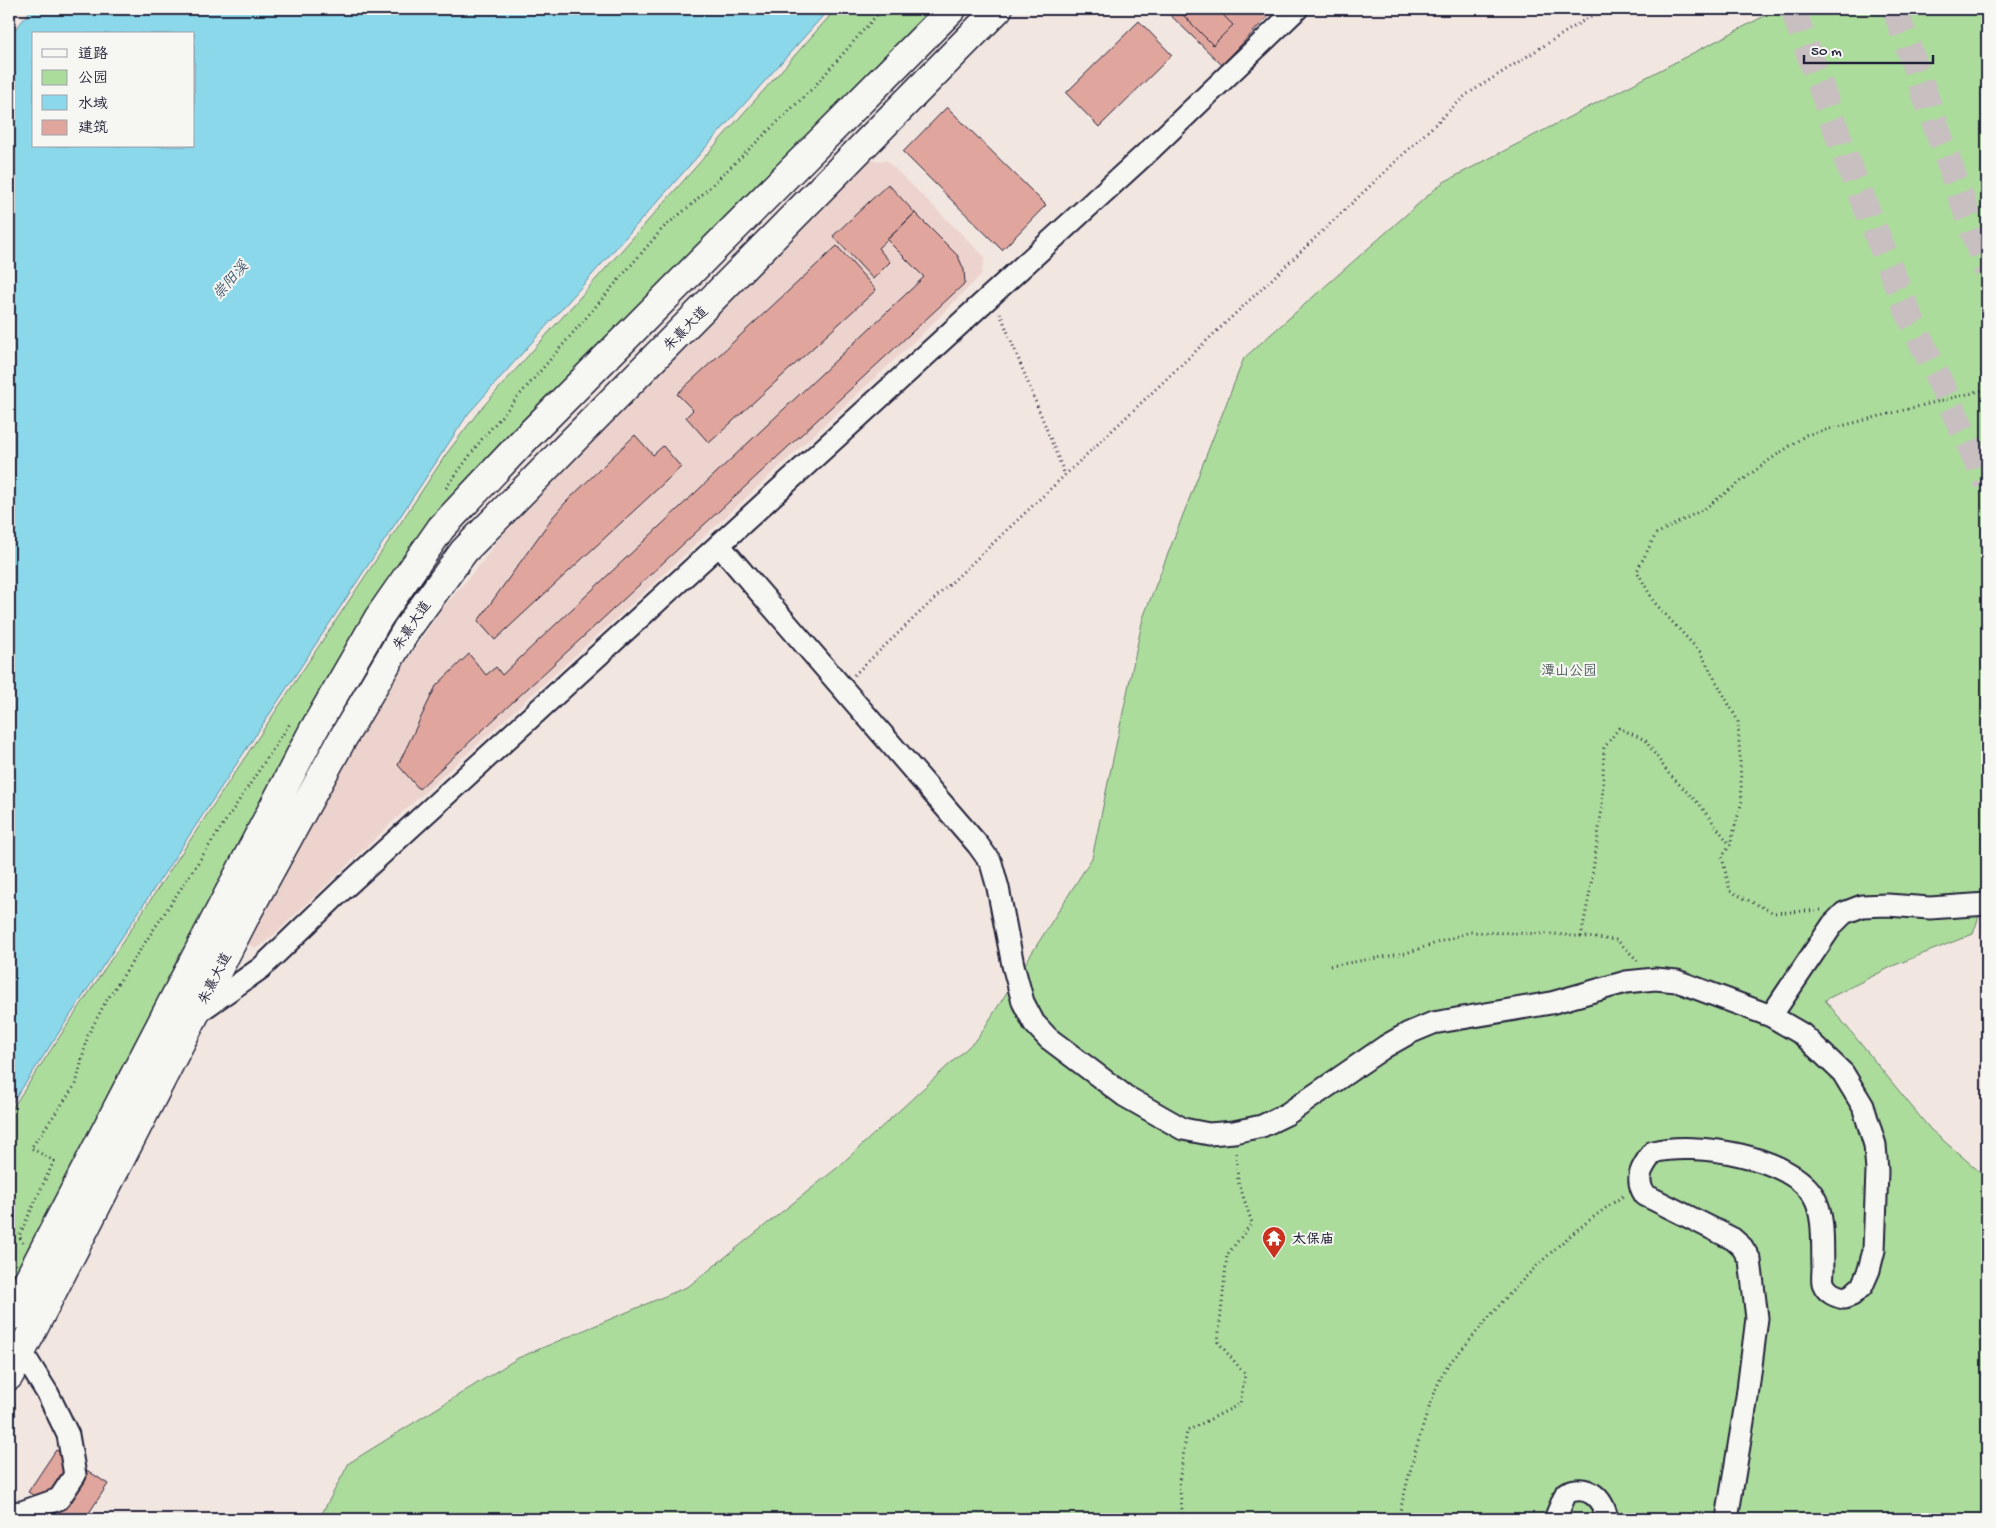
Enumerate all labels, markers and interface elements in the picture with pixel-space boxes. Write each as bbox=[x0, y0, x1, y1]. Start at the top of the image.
legend bbox=[32, 32, 195, 148]
scale bar bbox=[1804, 32, 1932, 64]
text: 50 m bbox=[1811, 43, 1842, 61]
text: 道路 bbox=[78, 46, 108, 64]
text: 公园 bbox=[78, 70, 108, 88]
text: 水域 bbox=[78, 96, 108, 114]
text: 建筑 bbox=[78, 120, 108, 138]
water label: 崇阳溪 bbox=[209, 257, 254, 304]
street label: 朱熹大道 bbox=[661, 304, 713, 356]
street label: 朱熹大道 bbox=[390, 598, 436, 654]
park label: 潭山公园 bbox=[1541, 663, 1597, 681]
street label: 朱熹大道 bbox=[196, 950, 237, 1008]
temple icon: 太保庙 bbox=[1261, 1225, 1287, 1259]
place label: 太保庙 bbox=[1292, 1232, 1334, 1249]

